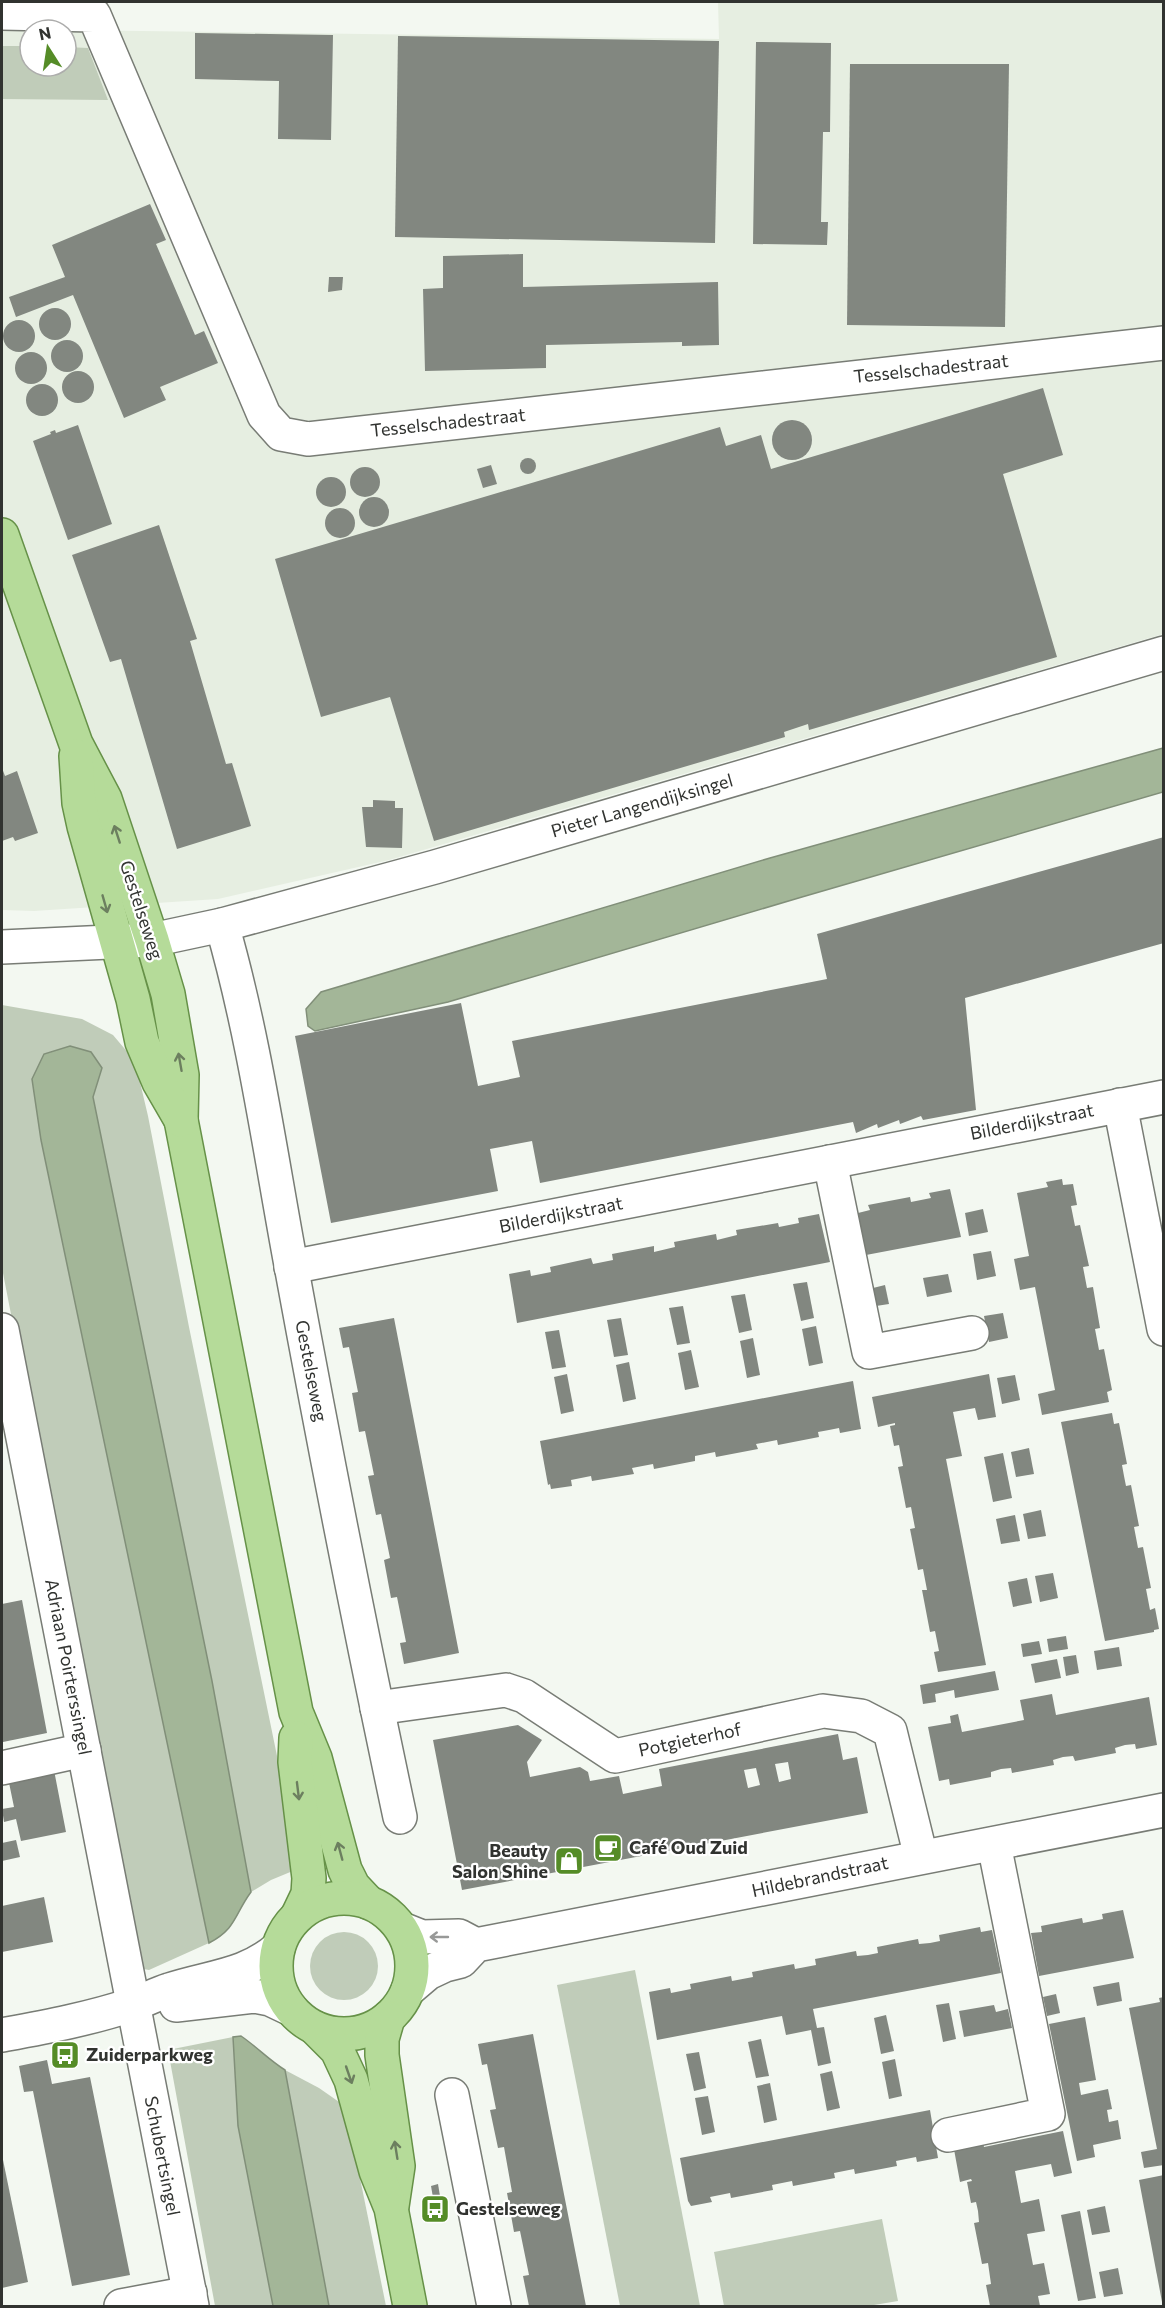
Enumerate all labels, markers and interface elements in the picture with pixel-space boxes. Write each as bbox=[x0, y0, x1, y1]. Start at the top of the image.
north arrow bbox=[18, 18, 78, 78]
text: N bbox=[37, 22, 53, 43]
street label: Tesselschadestraat bbox=[852, 349, 1009, 387]
street label: Tesselschadestraat bbox=[369, 403, 526, 441]
street label: Pieter Langendijksingel bbox=[548, 769, 735, 842]
one-way arrow bbox=[110, 825, 121, 844]
street label: Gestelseweg bbox=[116, 857, 168, 962]
one-way arrow bbox=[100, 894, 111, 913]
one-way arrow bbox=[174, 1053, 185, 1073]
street label: Bilderdijkstraat bbox=[968, 1098, 1096, 1144]
street label: Bilderdijkstraat bbox=[497, 1191, 625, 1237]
street label: Gestelseweg bbox=[291, 1318, 333, 1424]
street label: Adriaan Poirterssingel bbox=[41, 1577, 97, 1757]
street label: Potgieterhof bbox=[636, 1717, 744, 1761]
one-way arrow bbox=[293, 1781, 304, 1801]
cafe icon: Café Oud Zuid bbox=[592, 1832, 624, 1864]
place label: Café Oud Zuid bbox=[629, 1836, 748, 1858]
place label: Beauty Salon Shine bbox=[452, 1839, 548, 1882]
one-way arrow bbox=[334, 1842, 346, 1861]
shop icon: Beauty Salon Shine bbox=[553, 1845, 585, 1877]
street label: Hildebrandstraat bbox=[749, 1851, 890, 1901]
one-way arrow bbox=[430, 1931, 450, 1943]
bus stop icon: Zuiderparkweg bbox=[49, 2039, 81, 2071]
place label: Zuiderparkweg bbox=[86, 2043, 213, 2065]
one-way arrow bbox=[344, 2065, 355, 2084]
street label: Schubertsingel bbox=[141, 2094, 185, 2217]
one-way arrow bbox=[390, 2141, 401, 2160]
bus stop icon: Gestelseweg bbox=[419, 2193, 451, 2225]
place label: Gestelseweg bbox=[456, 2197, 560, 2219]

